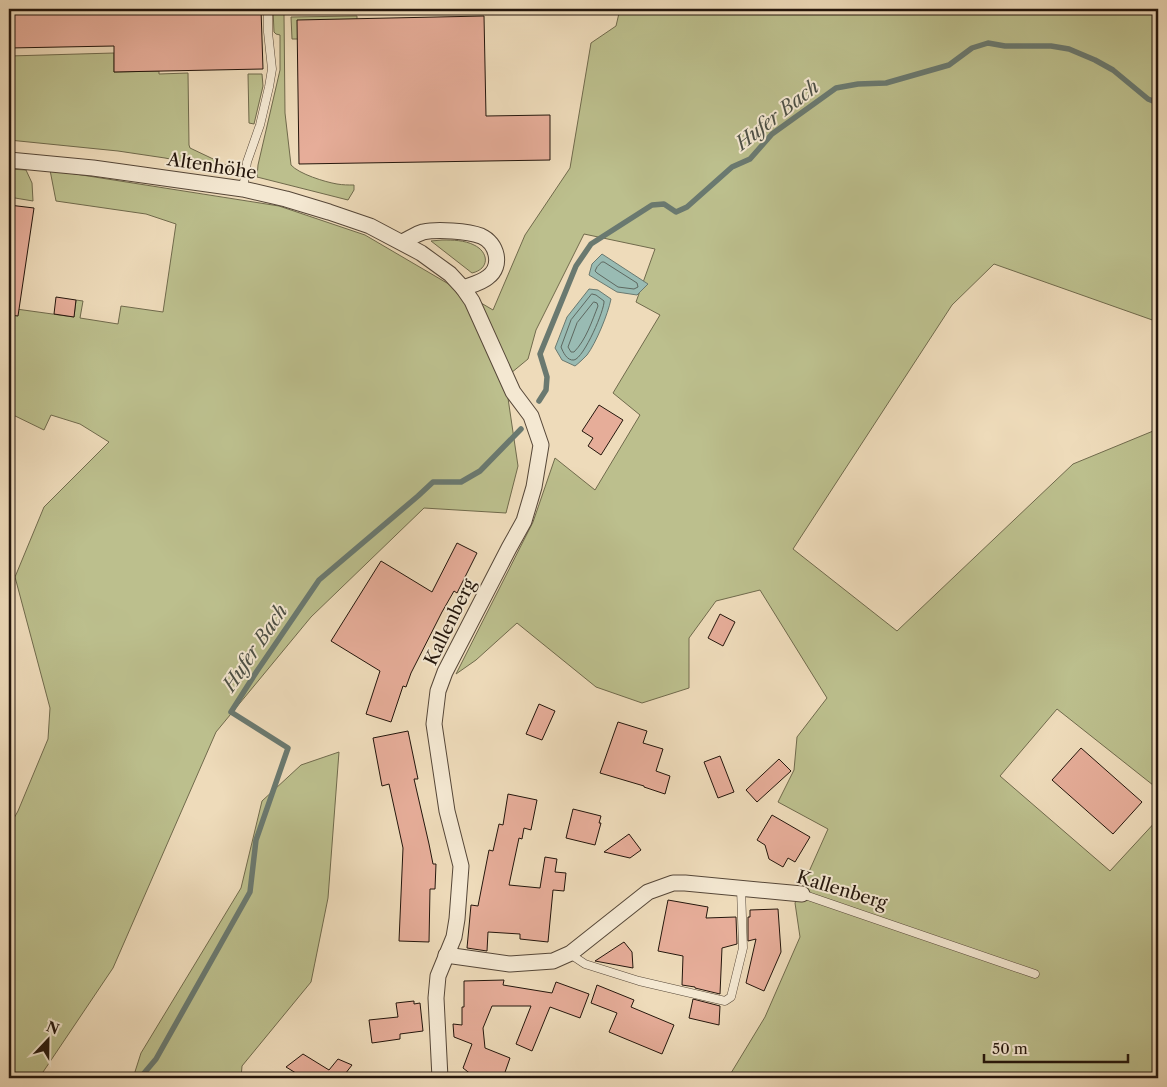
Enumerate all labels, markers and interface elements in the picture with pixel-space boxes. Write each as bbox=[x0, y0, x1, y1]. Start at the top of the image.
water label: Hufer Bach bbox=[729, 75, 824, 156]
street label: Altenhöhe bbox=[165, 148, 258, 184]
street label: Kallenberg bbox=[420, 575, 481, 669]
water label: Hufer Bach bbox=[216, 600, 293, 698]
street label: Kallenberg bbox=[794, 866, 890, 914]
north arrow bbox=[22, 1014, 72, 1064]
text: N bbox=[44, 1017, 62, 1039]
scale bar bbox=[984, 1032, 1128, 1064]
text: 50 m bbox=[992, 1039, 1028, 1058]

